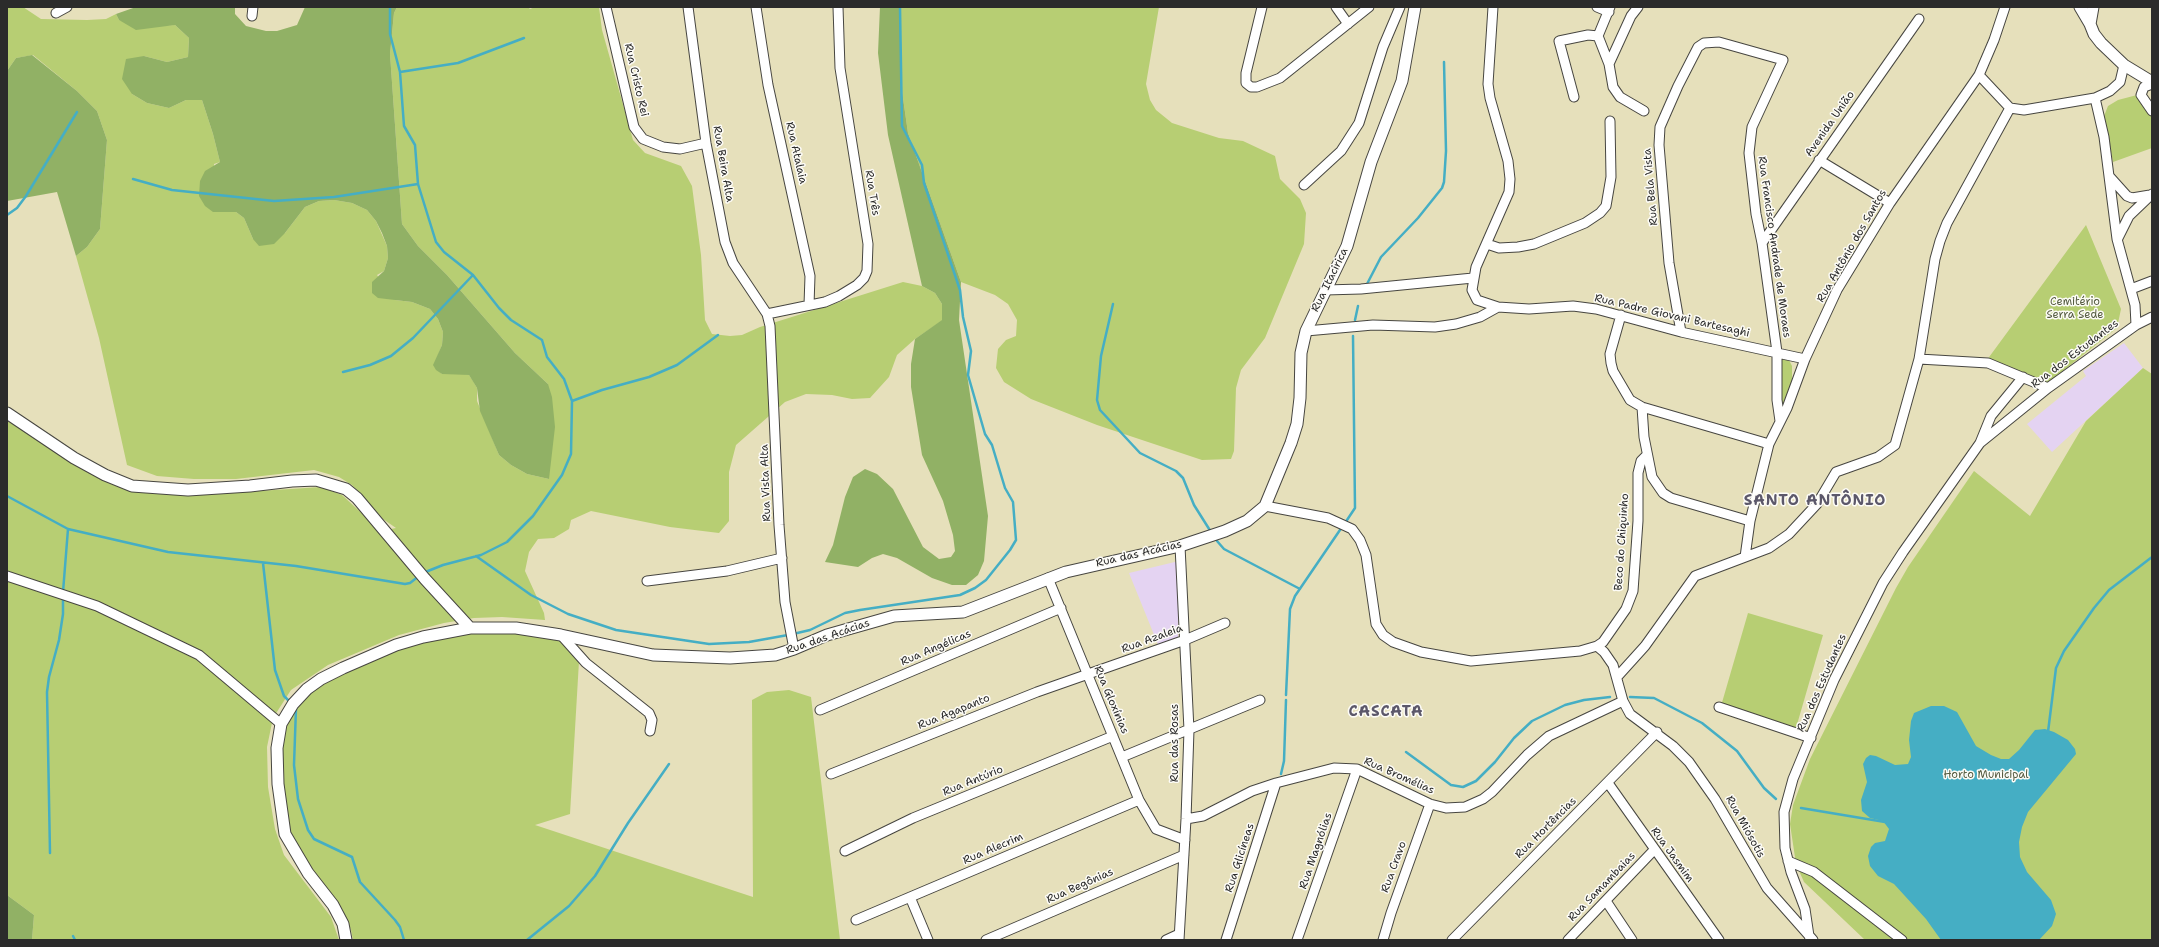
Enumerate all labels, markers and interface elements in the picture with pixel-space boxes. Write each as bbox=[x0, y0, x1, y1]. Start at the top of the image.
street label: Rua Cristo Rei bbox=[621, 42, 651, 118]
street label: Avenida União bbox=[1802, 89, 1858, 159]
street label: Rua Atalaia bbox=[782, 121, 810, 185]
street label: Rua Beira Alta bbox=[710, 125, 736, 203]
street label: Rua Bela Vista bbox=[1641, 148, 1661, 226]
street label: Rua Francisco Andrade de Moraes bbox=[1755, 155, 1793, 339]
street label: Rua Três bbox=[862, 169, 882, 217]
street label: Rua Antônio dos Santos bbox=[1814, 187, 1890, 305]
street label: Rua Itacirica bbox=[1309, 246, 1351, 314]
street label: Rua Padre Giovani Bartesaghi bbox=[1593, 292, 1751, 340]
park label: Cemitério Serra Sede bbox=[2046, 295, 2104, 321]
street label: Rua dos Estudantes bbox=[2029, 317, 2121, 391]
street label: Rua Vista Alta bbox=[758, 444, 774, 522]
district label: SANTO ANTÔNIO bbox=[1744, 492, 1886, 510]
street label: Beco do Chiquinho bbox=[1612, 493, 1632, 591]
street label: Rua das Acácias bbox=[1095, 538, 1183, 570]
street label: Rua das Acácias bbox=[784, 616, 872, 658]
street label: Rua Azaleia bbox=[1120, 622, 1184, 656]
street label: Rua Angélicas bbox=[899, 627, 973, 669]
street label: Rua dos Estudantes bbox=[1794, 632, 1850, 734]
street label: Rua Gloxínias bbox=[1091, 664, 1131, 736]
street label: Rua Agapanto bbox=[916, 692, 992, 732]
district label: CASCATA bbox=[1349, 703, 1423, 721]
street label: Rua das Rosas bbox=[1168, 704, 1182, 782]
street label: Rua Bromélias bbox=[1362, 755, 1436, 797]
street label: Rua Antúrio bbox=[941, 763, 1005, 799]
park label: Horto Municipal bbox=[1943, 768, 2029, 782]
street label: Rua Miósotis bbox=[1723, 794, 1767, 860]
street label: Rua Hortências bbox=[1513, 795, 1579, 861]
street label: Rua Magnólias bbox=[1297, 811, 1335, 891]
street label: Rua Glicíneas bbox=[1223, 822, 1257, 894]
street label: Rua Jasmim bbox=[1648, 825, 1696, 885]
street label: Rua Alecrim bbox=[961, 830, 1025, 868]
street label: Rua Cravo bbox=[1379, 839, 1409, 895]
street label: Rua Samambaias bbox=[1566, 850, 1638, 924]
street label: Rua Begônias bbox=[1045, 865, 1115, 907]

